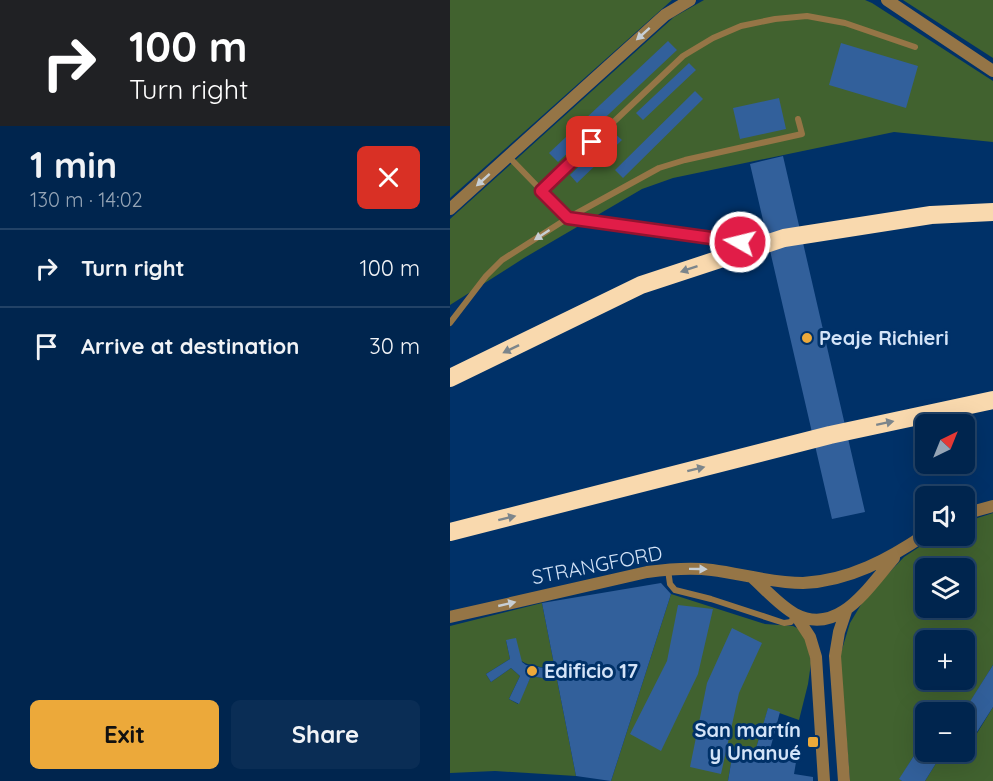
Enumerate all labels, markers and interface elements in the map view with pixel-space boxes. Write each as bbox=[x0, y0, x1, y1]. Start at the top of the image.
text: 100 m bbox=[129, 20, 247, 73]
icon: right bbox=[30, 24, 108, 102]
one-way arrow bbox=[636, 27, 651, 40]
text: Turn right bbox=[129, 72, 248, 106]
pin bbox=[566, 116, 617, 167]
icon: arrive bbox=[575, 125, 608, 158]
text: 1 min bbox=[30, 142, 117, 187]
button: close bbox=[357, 146, 420, 209]
one-way arrow bbox=[475, 173, 491, 186]
text: 130 m · 14:02 bbox=[30, 187, 143, 212]
position arrow bbox=[708, 210, 772, 274]
one-way arrow bbox=[534, 229, 550, 240]
icon: right bbox=[30, 252, 63, 285]
text: Turn right bbox=[81, 254, 185, 282]
text: 100 m bbox=[360, 254, 420, 282]
one-way arrow bbox=[680, 265, 698, 275]
place label: Peaje Richieri bbox=[819, 325, 949, 350]
icon: arrive bbox=[30, 330, 63, 363]
marker: Peaje Richieri bbox=[800, 331, 814, 345]
text: Arrive at destination bbox=[81, 332, 299, 360]
text: 30 m bbox=[369, 332, 420, 360]
one-way arrow bbox=[502, 344, 519, 353]
north arrow bbox=[915, 414, 975, 474]
map controls bbox=[915, 414, 975, 762]
one-way arrow bbox=[876, 418, 895, 427]
one-way arrow bbox=[686, 464, 705, 474]
button: sound bbox=[915, 486, 975, 546]
one-way arrow bbox=[498, 513, 516, 522]
street label: STRANGFORD bbox=[530, 540, 664, 589]
button: layers bbox=[915, 558, 975, 618]
one-way arrow bbox=[689, 564, 708, 574]
one-way arrow bbox=[498, 598, 516, 608]
button: + bbox=[915, 630, 975, 690]
place label: Edificio 17 bbox=[544, 658, 638, 683]
marker: Edificio 17 bbox=[525, 664, 539, 678]
button: Exit bbox=[30, 700, 219, 769]
button: Share bbox=[231, 700, 420, 769]
button: − bbox=[915, 702, 975, 762]
place label: San martín y Unanué bbox=[694, 717, 801, 765]
marker: San martín y Unanué bbox=[806, 735, 820, 749]

